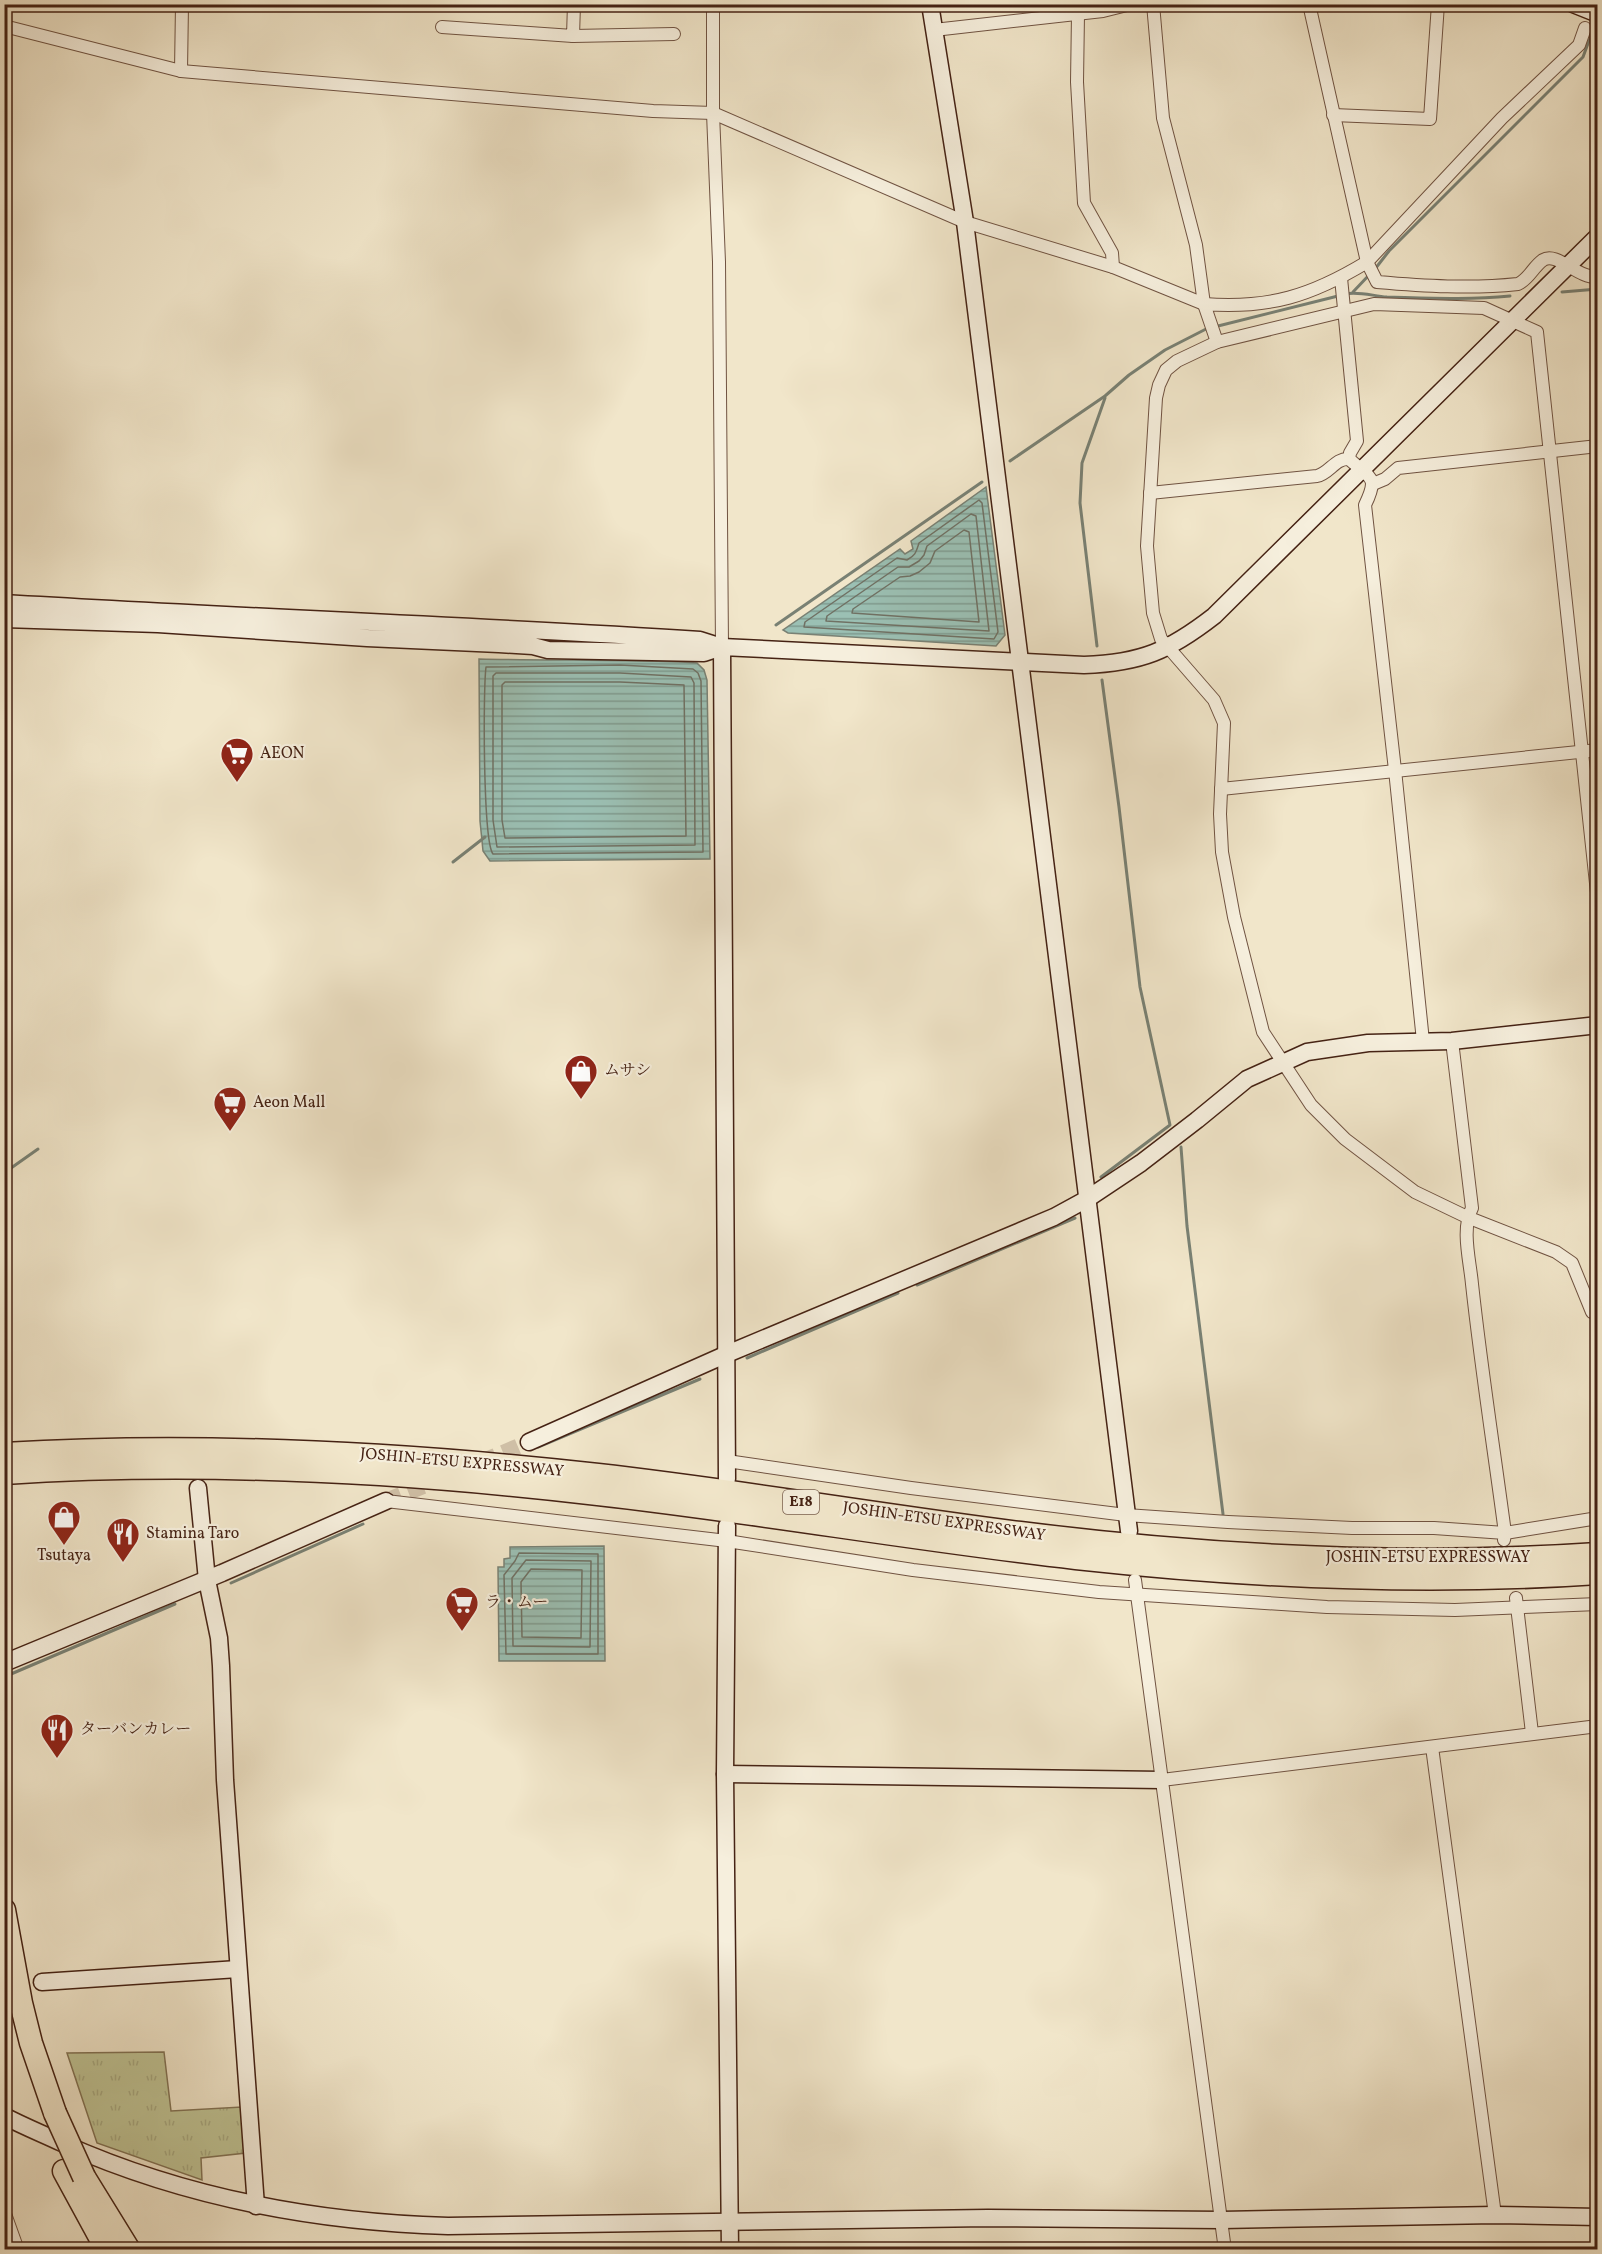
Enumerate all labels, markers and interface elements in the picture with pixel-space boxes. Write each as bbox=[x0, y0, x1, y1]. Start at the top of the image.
supermarket icon: AEON bbox=[219, 736, 255, 783]
place label: AEON bbox=[260, 743, 305, 765]
shop icon: ムサシ bbox=[563, 1053, 599, 1100]
place label: ムサシ bbox=[604, 1060, 651, 1082]
supermarket icon: Aeon Mall bbox=[212, 1085, 248, 1132]
place label: Aeon Mall bbox=[253, 1092, 325, 1114]
street label: JOSHIN-ETSU EXPRESSWAY bbox=[359, 1443, 565, 1483]
road number: E18 bbox=[783, 1490, 819, 1514]
street label: JOSHIN-ETSU EXPRESSWAY bbox=[841, 1497, 1047, 1547]
shop icon: Tsutaya bbox=[46, 1499, 82, 1546]
restaurant icon: Stamina Taro bbox=[105, 1516, 141, 1563]
place label: Stamina Taro bbox=[146, 1523, 239, 1545]
place label: Tsutaya bbox=[37, 1545, 91, 1567]
street label: JOSHIN-ETSU EXPRESSWAY bbox=[1326, 1547, 1530, 1569]
supermarket icon: ラ・ムー bbox=[444, 1585, 480, 1632]
place label: ラ・ムー bbox=[485, 1592, 548, 1614]
restaurant icon: ターバンカレー bbox=[39, 1712, 75, 1759]
place label: ターバンカレー bbox=[80, 1719, 191, 1741]

